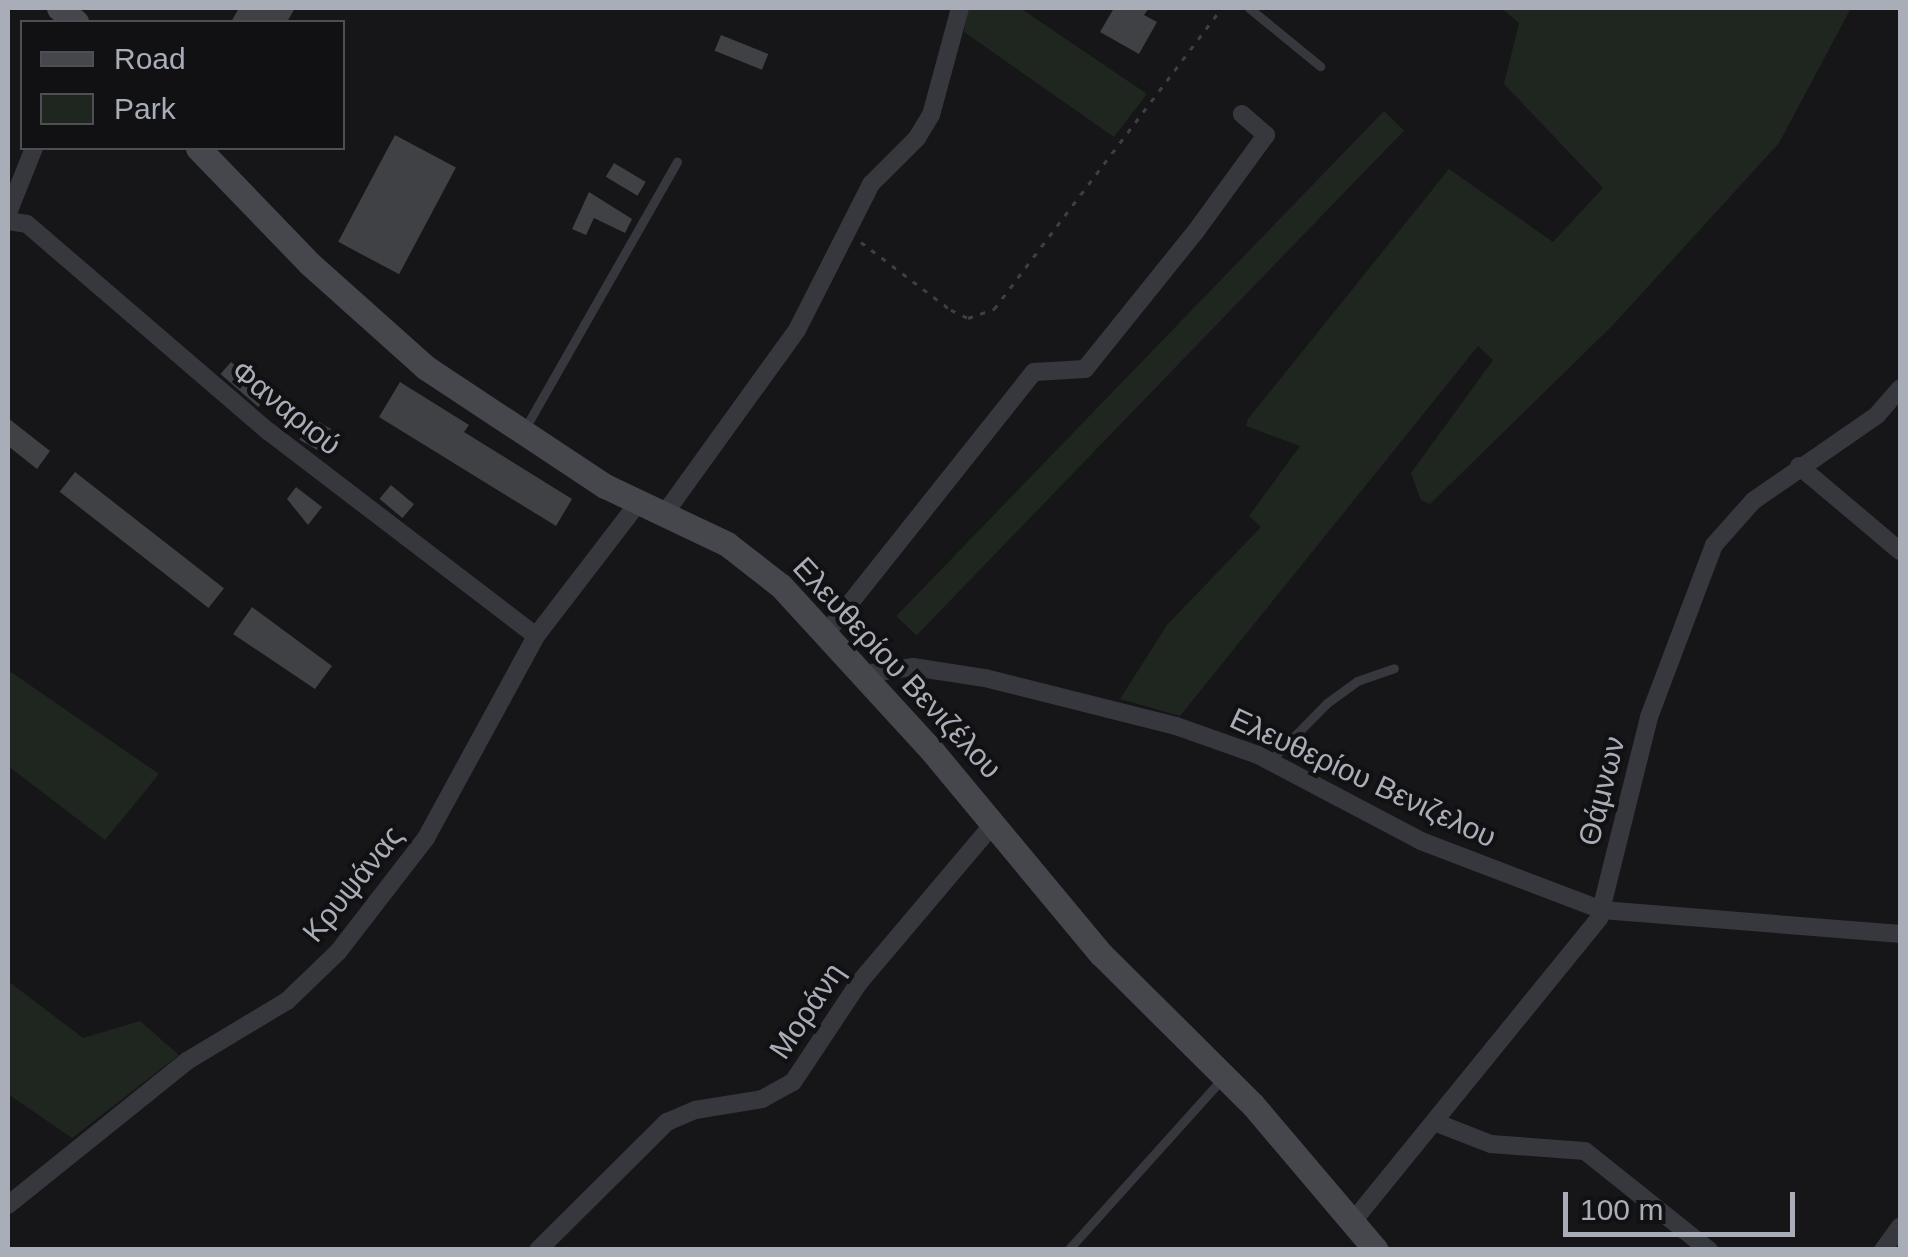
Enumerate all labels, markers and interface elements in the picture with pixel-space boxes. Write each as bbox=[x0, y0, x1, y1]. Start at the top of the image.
legend bbox=[20, 20, 345, 150]
text: Road bbox=[114, 42, 186, 75]
text: Park bbox=[114, 92, 176, 125]
street label: Φαναριού bbox=[224, 353, 348, 463]
street label: Ελευθερίου Βενιζέλου bbox=[785, 550, 1009, 786]
street label: Ελευθερίου Βενιζελου bbox=[1224, 701, 1502, 855]
street label: Θάμνων bbox=[1571, 733, 1633, 849]
street label: Κρυψάνας bbox=[295, 819, 411, 949]
street label: Μοράνη bbox=[762, 956, 852, 1066]
scale bar bbox=[1568, 1172, 1800, 1234]
text: 100 m bbox=[1580, 1193, 1663, 1226]

